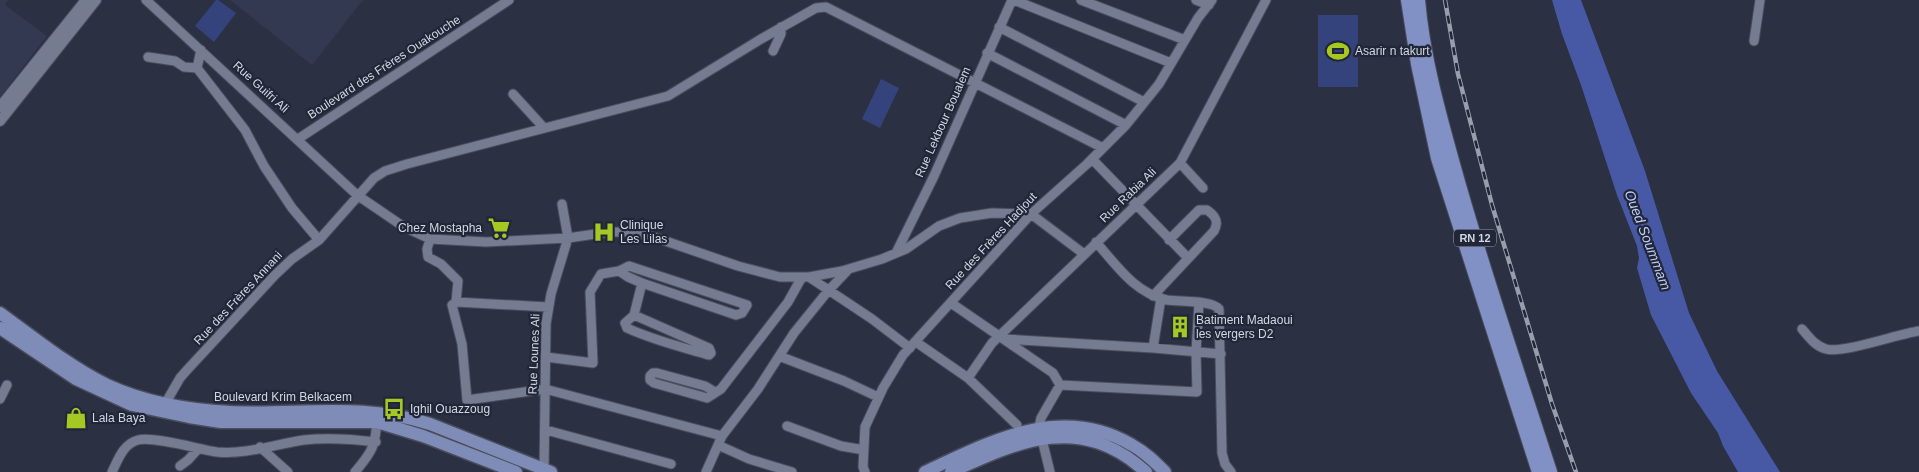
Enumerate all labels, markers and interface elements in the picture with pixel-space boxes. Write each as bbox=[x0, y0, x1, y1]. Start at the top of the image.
street label: Boulevard des Frères Ouakouche bbox=[305, 12, 463, 122]
sports icon: Asarir n takurt bbox=[1325, 38, 1351, 64]
place label: Asarir n takurt bbox=[1355, 44, 1430, 58]
street label: Rue Guifri Ali bbox=[230, 58, 292, 116]
street label: Rue Lekbour Boualem bbox=[912, 65, 974, 179]
street label: Rue Rabia Ali bbox=[1097, 165, 1159, 225]
water label: Oued Soummam bbox=[1622, 188, 1675, 293]
street label: Rue des Frères Hadjout bbox=[942, 189, 1040, 292]
supermarket icon: Chez Mostapha bbox=[486, 215, 512, 241]
place label: Clinique Les Lilas bbox=[620, 218, 667, 246]
hospital icon: Clinique Les Lilas bbox=[591, 219, 617, 245]
place label: Chez Mostapha bbox=[398, 221, 482, 235]
road number: RN 12 bbox=[1454, 230, 1496, 247]
street label: Rue des Frères Annani bbox=[191, 248, 285, 348]
street label: Rue Lounes Ali bbox=[526, 313, 542, 395]
place label: Batiment Madaoui les vergers D2 bbox=[1196, 313, 1293, 341]
building icon: Batiment Madaoui les vergers D2 bbox=[1167, 314, 1193, 340]
street label: Boulevard Krim Belkacem bbox=[214, 390, 352, 404]
bus stop icon: Ighil Ouazzoug bbox=[381, 396, 407, 422]
place label: Ighil Ouazzoug bbox=[410, 402, 490, 416]
shop icon: Lala Baya bbox=[63, 405, 89, 431]
place label: Lala Baya bbox=[92, 411, 146, 425]

